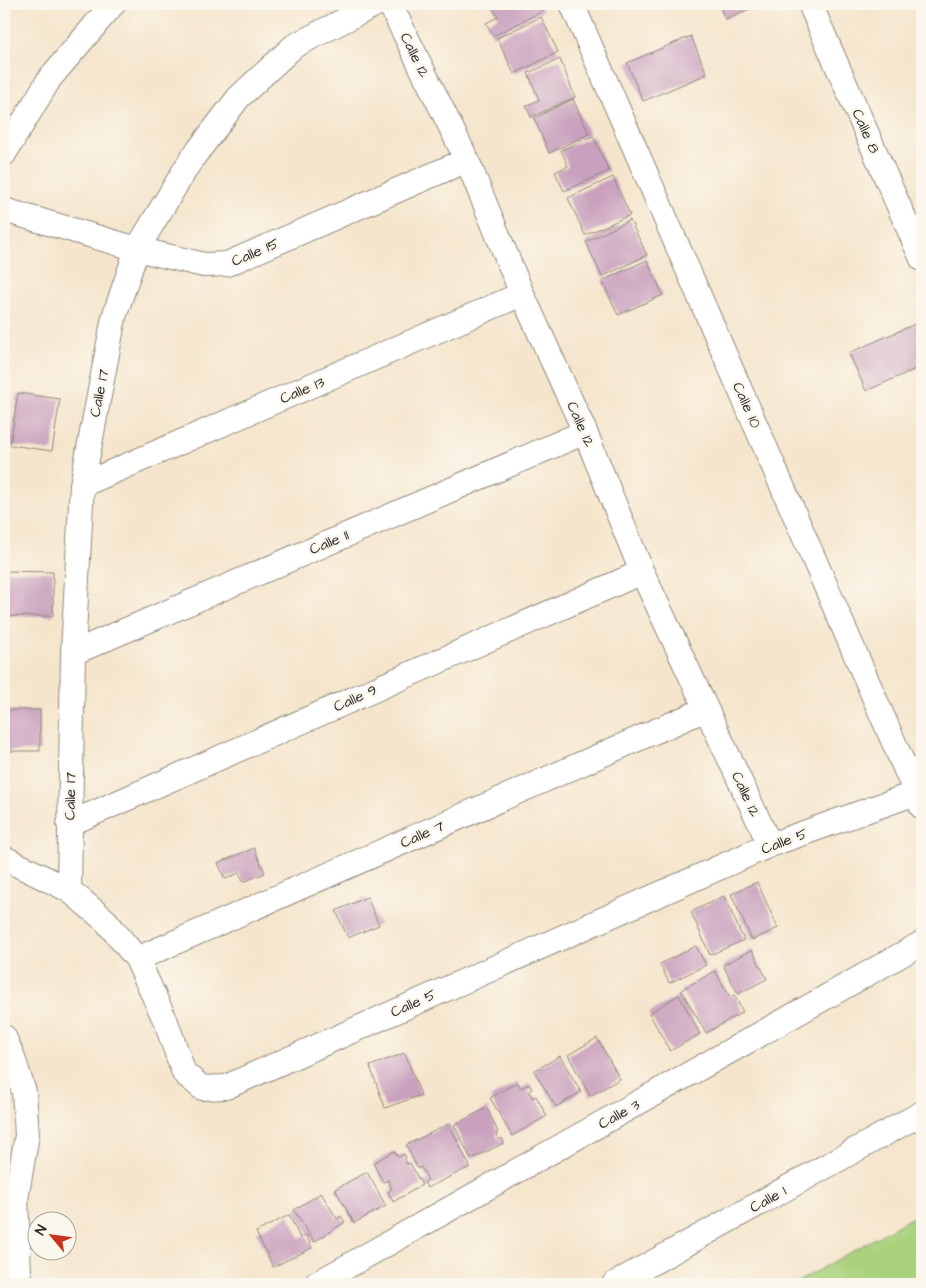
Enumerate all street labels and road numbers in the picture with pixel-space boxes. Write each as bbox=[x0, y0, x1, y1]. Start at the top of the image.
street label: Calle 12 bbox=[395, 29, 435, 82]
street label: Calle 8 bbox=[846, 106, 885, 157]
street label: Calle 15 bbox=[228, 233, 282, 272]
street label: Calle 17 bbox=[85, 367, 114, 419]
street label: Calle 13 bbox=[277, 372, 328, 409]
street label: Calle 10 bbox=[727, 379, 766, 432]
street label: Calle 12 bbox=[561, 398, 600, 451]
street label: Calle 11 bbox=[306, 525, 352, 560]
street label: Calle 9 bbox=[330, 680, 380, 717]
street label: Calle 12 bbox=[726, 768, 765, 821]
street label: Calle 17 bbox=[60, 772, 81, 820]
street label: Calle 7 bbox=[397, 815, 448, 853]
street label: Calle 5 bbox=[758, 823, 811, 860]
street label: Calle 5 bbox=[387, 984, 440, 1023]
street label: Calle 3 bbox=[595, 1094, 644, 1134]
street label: Calle 1 bbox=[746, 1181, 790, 1218]

